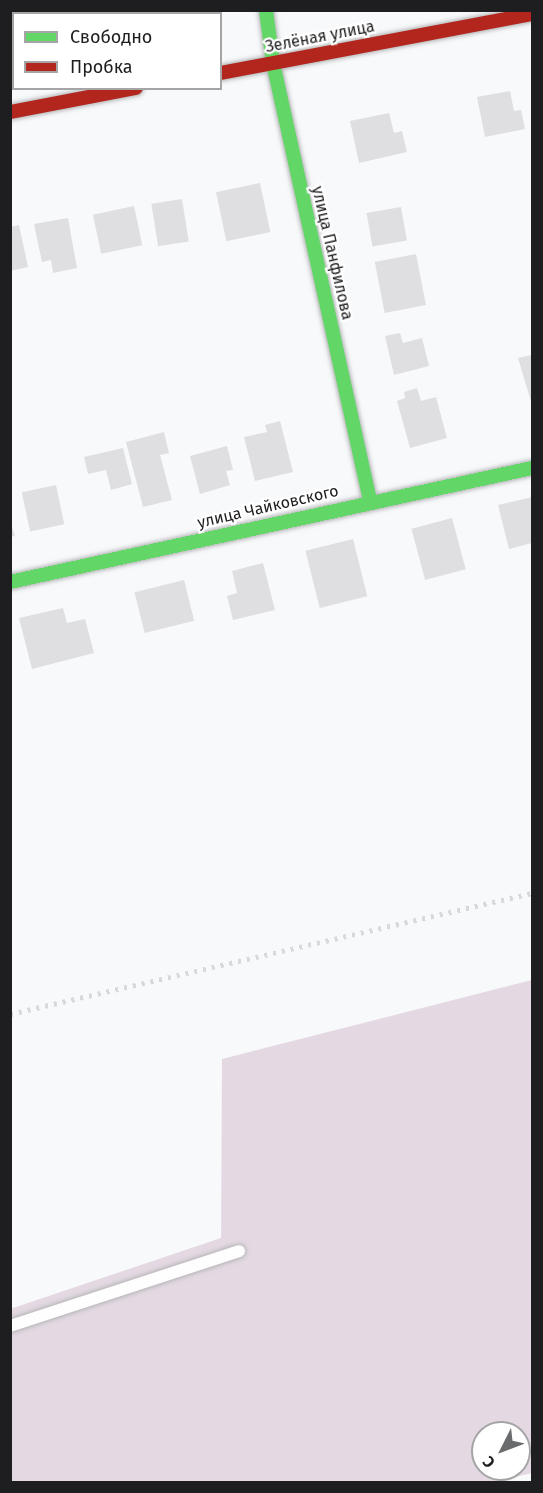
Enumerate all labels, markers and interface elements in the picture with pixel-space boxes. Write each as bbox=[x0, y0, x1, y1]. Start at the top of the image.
legend bbox=[12, 12, 222, 90]
street label: Зелёная улица bbox=[264, 17, 376, 57]
text: Свободно bbox=[70, 26, 152, 48]
text: Пробка bbox=[70, 56, 133, 78]
street label: улица Панфилова bbox=[307, 184, 357, 322]
street label: улица Чайковского bbox=[196, 481, 340, 533]
north arrow bbox=[471, 1421, 531, 1481]
text: С bbox=[479, 1452, 499, 1472]

